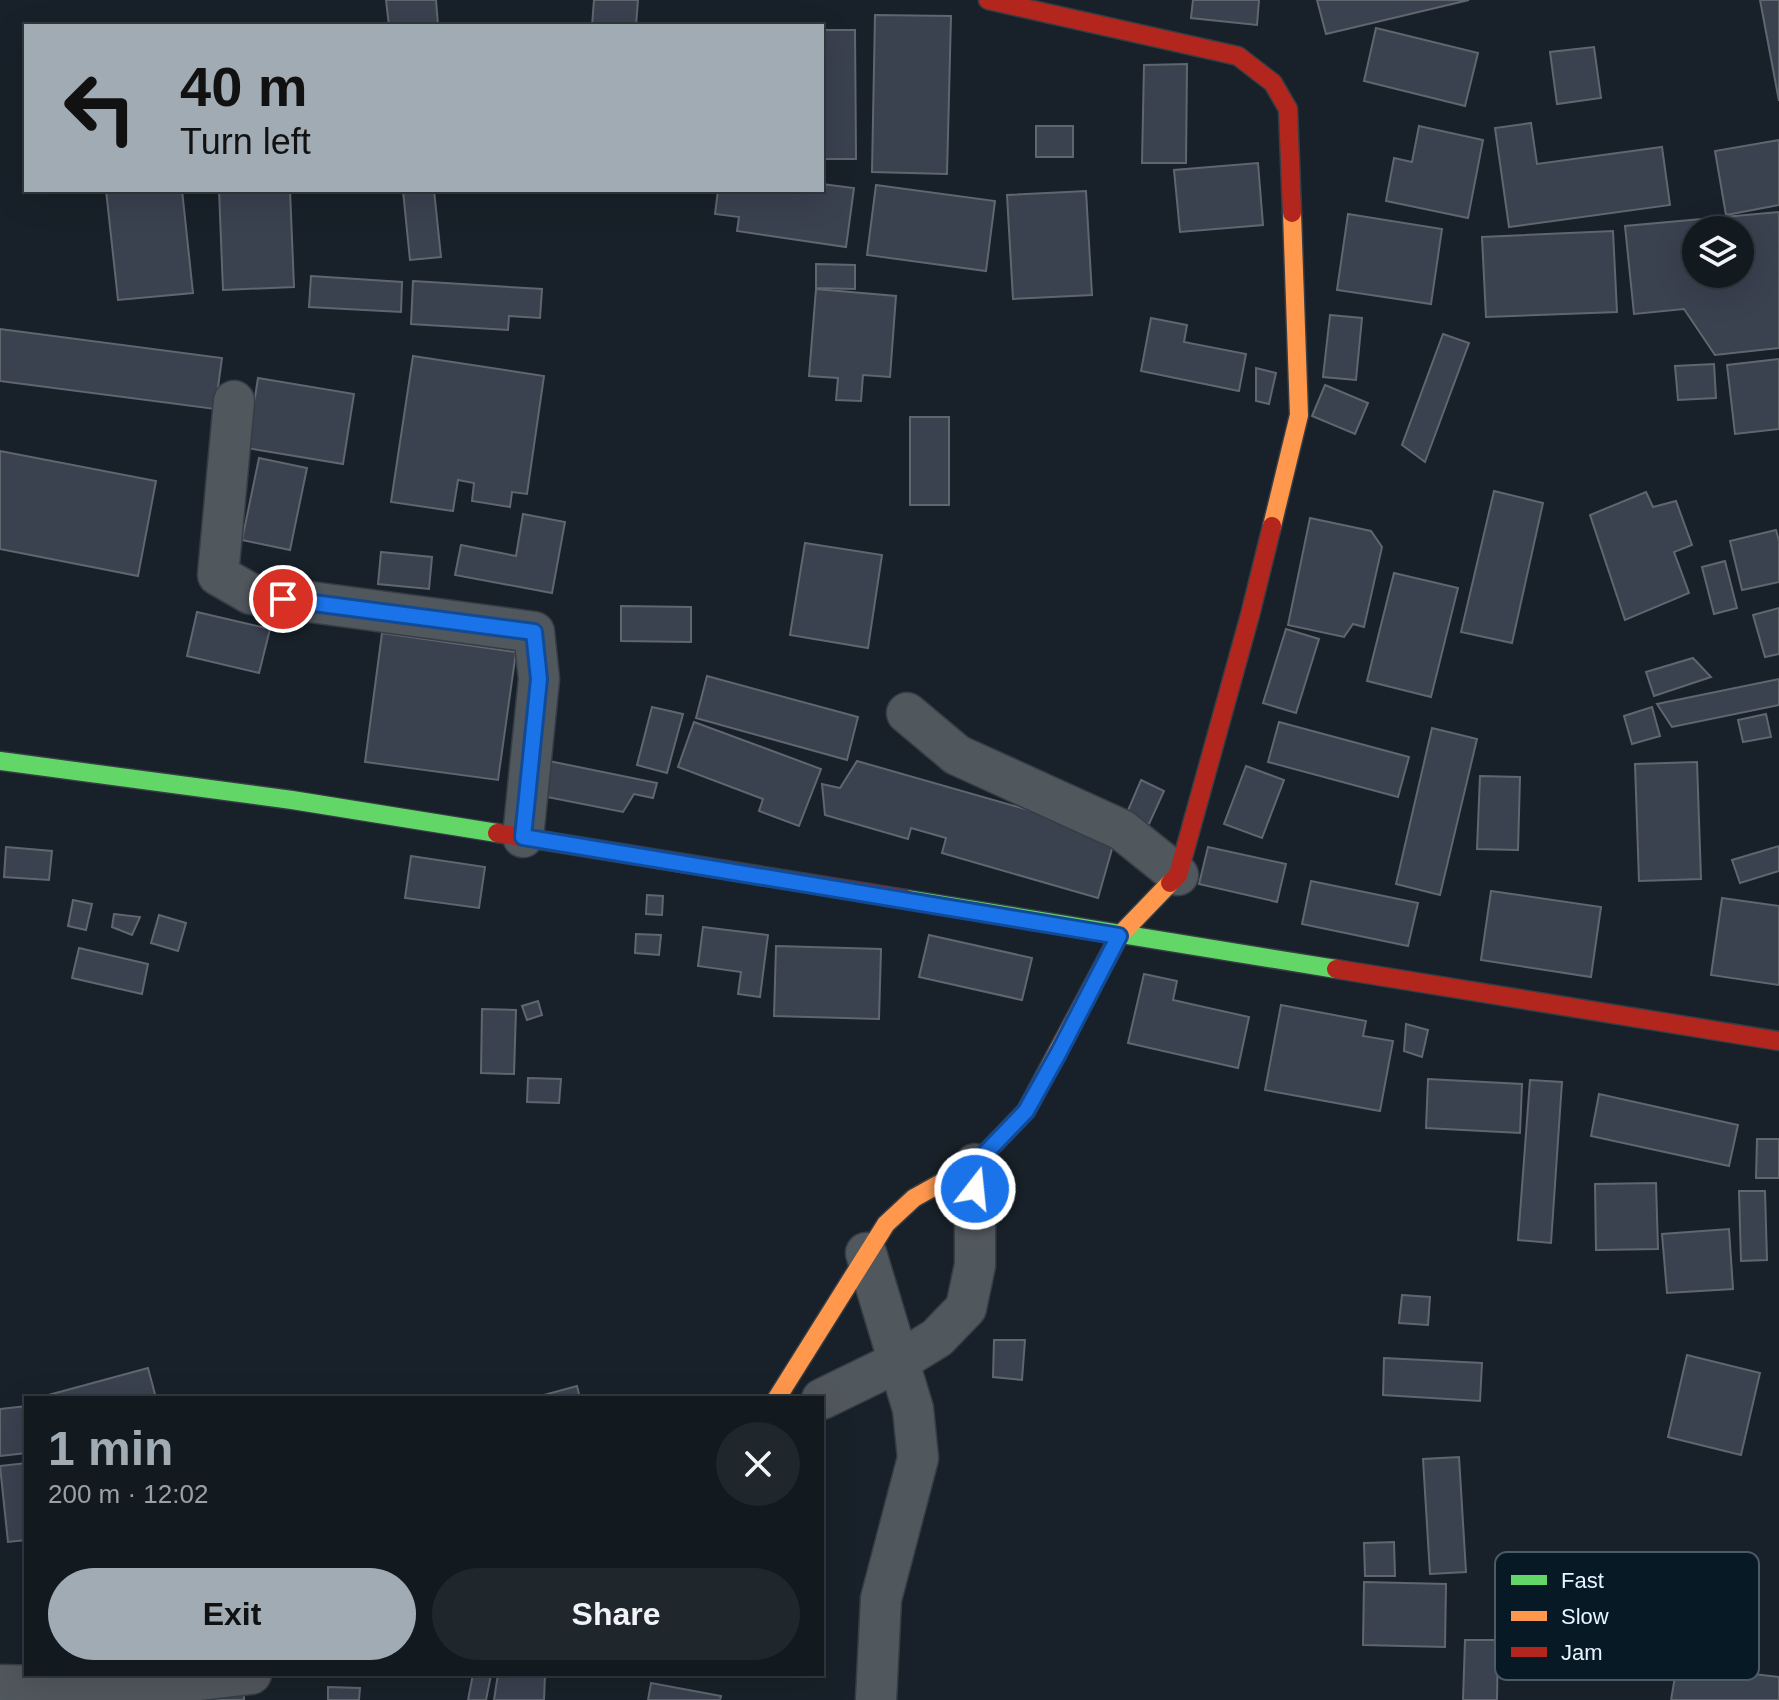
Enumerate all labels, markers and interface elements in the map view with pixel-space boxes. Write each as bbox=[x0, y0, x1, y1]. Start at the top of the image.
text: 40 m bbox=[180, 55, 308, 118]
icon: left bbox=[48, 56, 152, 160]
text: Turn left bbox=[180, 121, 311, 162]
map controls bbox=[1682, 216, 1754, 288]
button: layers bbox=[1682, 216, 1754, 288]
pin bbox=[249, 565, 317, 633]
icon: arrive bbox=[261, 577, 305, 621]
position arrow bbox=[933, 1147, 1017, 1231]
text: 1 min bbox=[48, 1422, 173, 1475]
button: close bbox=[716, 1422, 800, 1506]
text: 200 m · 12:02 bbox=[48, 1479, 208, 1509]
legend bbox=[1495, 1552, 1759, 1680]
button: Exit bbox=[48, 1568, 416, 1660]
button: Share bbox=[432, 1568, 800, 1660]
text: Fast bbox=[1561, 1568, 1604, 1593]
text: Slow bbox=[1561, 1604, 1609, 1629]
text: Jam bbox=[1561, 1640, 1603, 1665]

